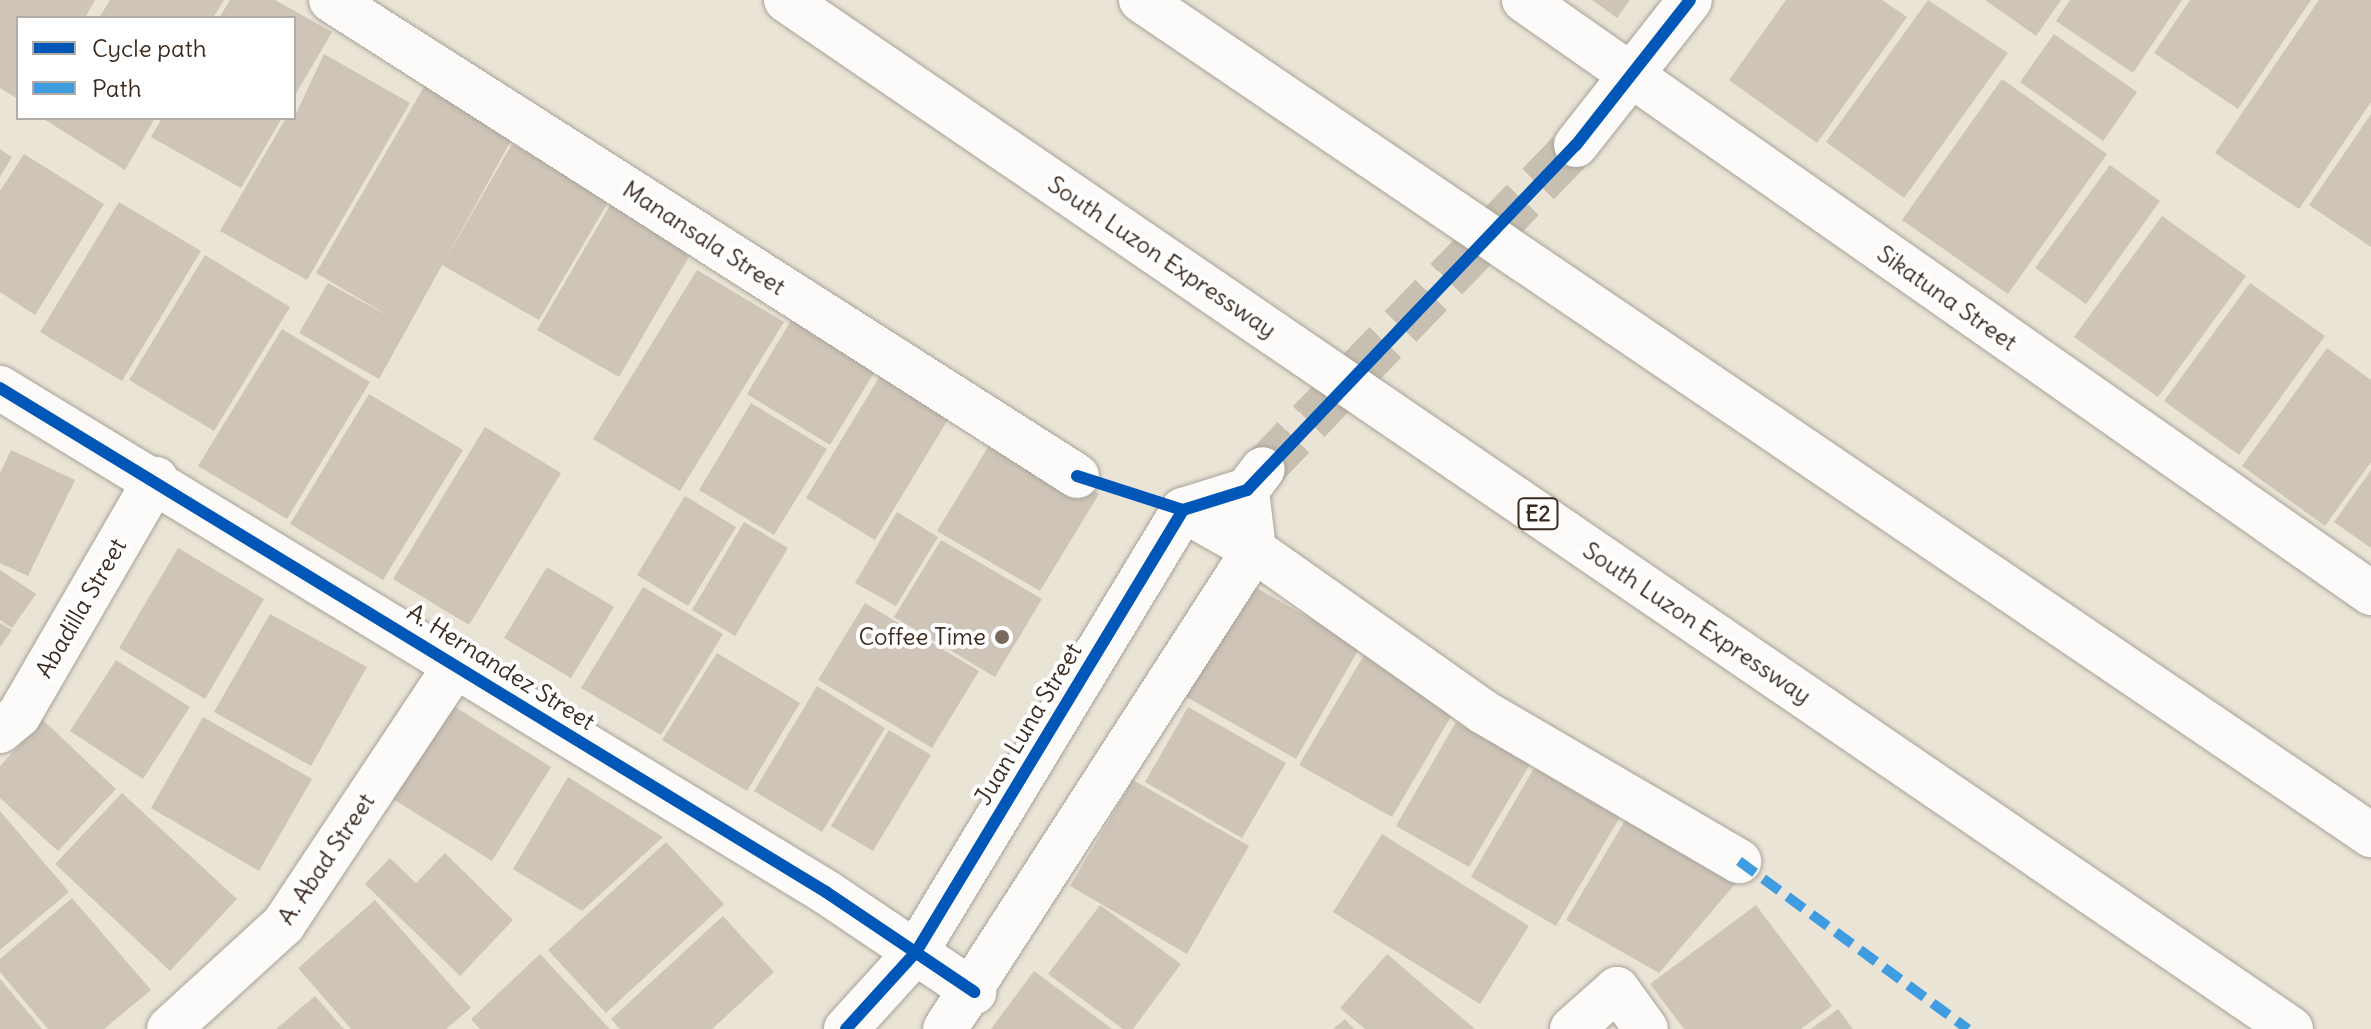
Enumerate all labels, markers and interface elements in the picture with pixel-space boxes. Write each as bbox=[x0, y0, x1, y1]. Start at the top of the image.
legend bbox=[16, 16, 296, 120]
text: Cycle path bbox=[92, 33, 207, 63]
text: Path bbox=[92, 73, 142, 103]
street label: South Luzon Expressway bbox=[1042, 170, 1282, 344]
street label: Manansala Street bbox=[617, 175, 791, 301]
street label: Sikatuna Street bbox=[1872, 239, 2022, 357]
road number: E2 bbox=[1516, 496, 1560, 532]
street label: Abadilla Street bbox=[30, 533, 132, 683]
street label: South Luzon Expressway bbox=[1577, 536, 1817, 710]
street label: A. Hernandez Street bbox=[402, 598, 600, 736]
place label: Coffee Time bbox=[859, 623, 986, 651]
marker: Coffee Time bbox=[993, 628, 1011, 646]
street label: Juan Luna Street bbox=[968, 638, 1088, 810]
street label: A. Abad Street bbox=[271, 788, 381, 930]

